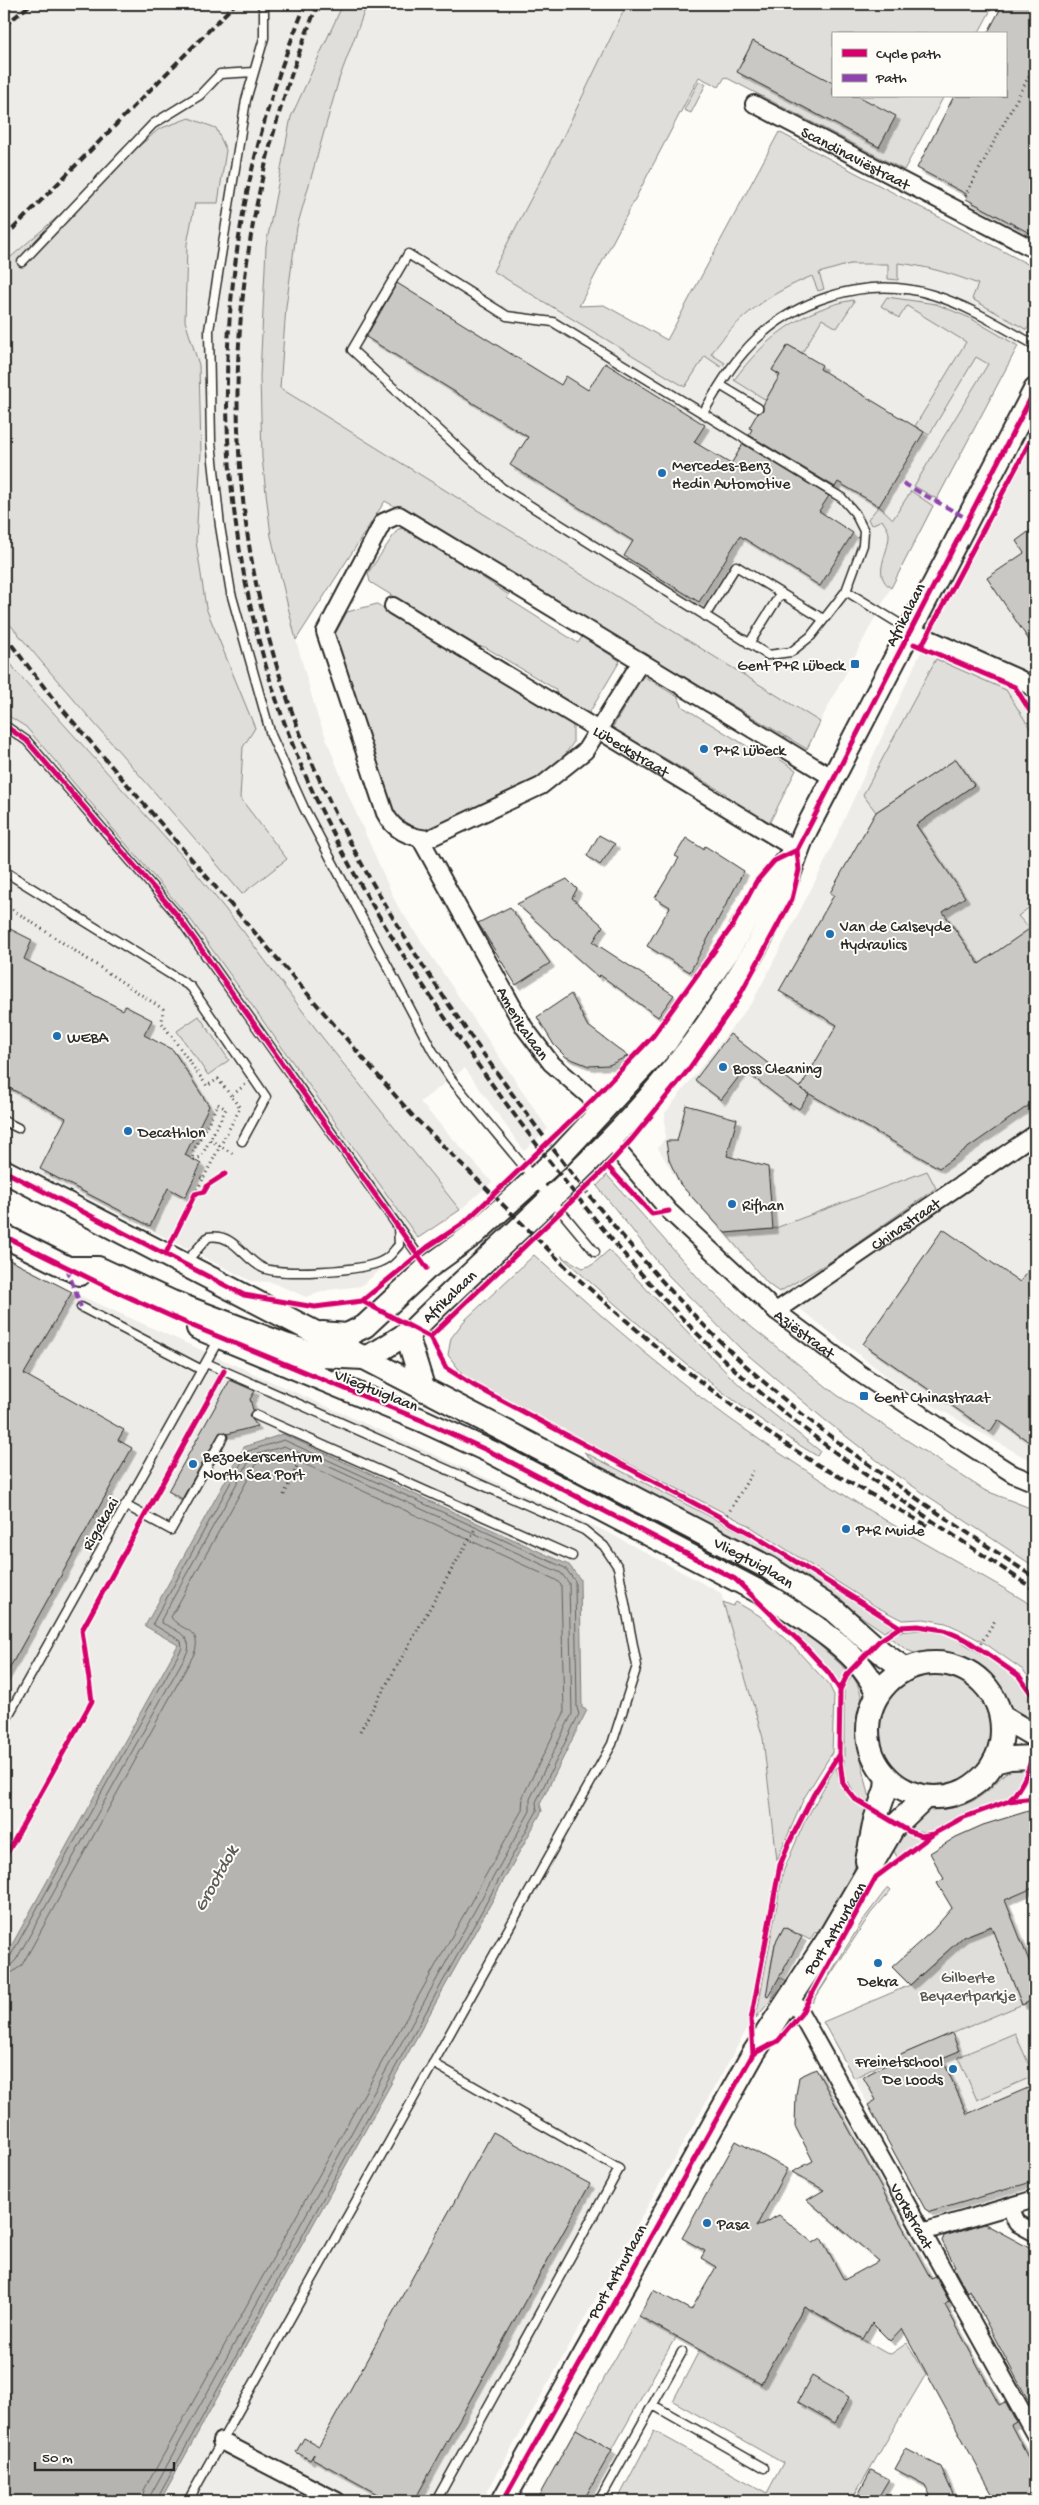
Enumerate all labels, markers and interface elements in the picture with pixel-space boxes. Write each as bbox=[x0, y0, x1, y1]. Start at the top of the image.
legend bbox=[832, 32, 1006, 98]
text: Cycle path bbox=[876, 46, 941, 64]
text: Path bbox=[875, 70, 907, 88]
street label: Scandinaviëstraat bbox=[797, 124, 913, 197]
place label: Mercedes-Benz Hedin Automotive bbox=[672, 458, 791, 495]
marker: Mercedes-Benz Hedin Automotive bbox=[656, 467, 668, 479]
street label: Afrikalaan bbox=[883, 580, 931, 650]
place label: Gent P+R Lübeck bbox=[737, 658, 847, 677]
marker: Gent P+R Lübeck bbox=[849, 658, 861, 670]
street label: Lübeckstraat bbox=[589, 723, 673, 784]
marker: P+R Lübeck bbox=[698, 743, 710, 755]
place label: P+R Lübeck bbox=[713, 743, 787, 762]
place label: Van de Calseyde Hydraulics bbox=[839, 919, 952, 956]
marker: Van de Calseyde Hydraulics bbox=[824, 928, 836, 940]
street label: Amerikalaan bbox=[491, 984, 552, 1065]
marker: WEBA bbox=[51, 1030, 63, 1042]
place label: WEBA bbox=[67, 1030, 110, 1049]
marker: Boss Cleaning bbox=[717, 1061, 729, 1073]
place label: Boss Cleaning bbox=[732, 1061, 822, 1080]
marker: Decathlon bbox=[122, 1125, 134, 1137]
place label: Decathlon bbox=[137, 1125, 206, 1144]
street label: Chinastraat bbox=[869, 1195, 946, 1256]
marker: Rifhan bbox=[726, 1198, 738, 1210]
place label: Rifhan bbox=[742, 1198, 784, 1217]
street label: Afrikalaan bbox=[420, 1267, 482, 1329]
street label: Aziëstraat bbox=[769, 1307, 838, 1365]
street label: Vliegtuiglaan bbox=[330, 1366, 421, 1418]
marker: Gent Chinastraat bbox=[858, 1390, 870, 1402]
place label: Gent Chinastraat bbox=[874, 1390, 991, 1409]
place label: Bezoekerscentrum North Sea Port bbox=[202, 1449, 323, 1486]
marker: Bezoekerscentrum North Sea Port bbox=[187, 1458, 199, 1470]
street label: Rigakaai bbox=[79, 1495, 125, 1555]
marker: P+R Muide bbox=[840, 1523, 852, 1535]
place label: P+R Muide bbox=[855, 1523, 925, 1542]
street label: Vliegtuiglaan bbox=[709, 1534, 797, 1595]
water label: Grootdok bbox=[191, 1841, 245, 1916]
street label: Port Arthurlaan bbox=[801, 1879, 872, 1981]
marker: Dekra bbox=[872, 1957, 884, 1969]
park label: Gilberte Beyaertparkje bbox=[919, 1970, 1017, 2007]
place label: Dekra bbox=[857, 1974, 899, 1993]
place label: Freinetschool De Loods bbox=[854, 2054, 944, 2091]
marker: Freinetschool De Loods bbox=[947, 2063, 959, 2075]
street label: Vorkstraat bbox=[883, 2180, 936, 2255]
marker: Pasa bbox=[701, 2217, 713, 2229]
place label: Pasa bbox=[716, 2217, 751, 2236]
street label: Port Arthurlaan bbox=[585, 2222, 653, 2324]
scale bar bbox=[35, 2440, 174, 2472]
text: 50 m bbox=[42, 2450, 73, 2468]

